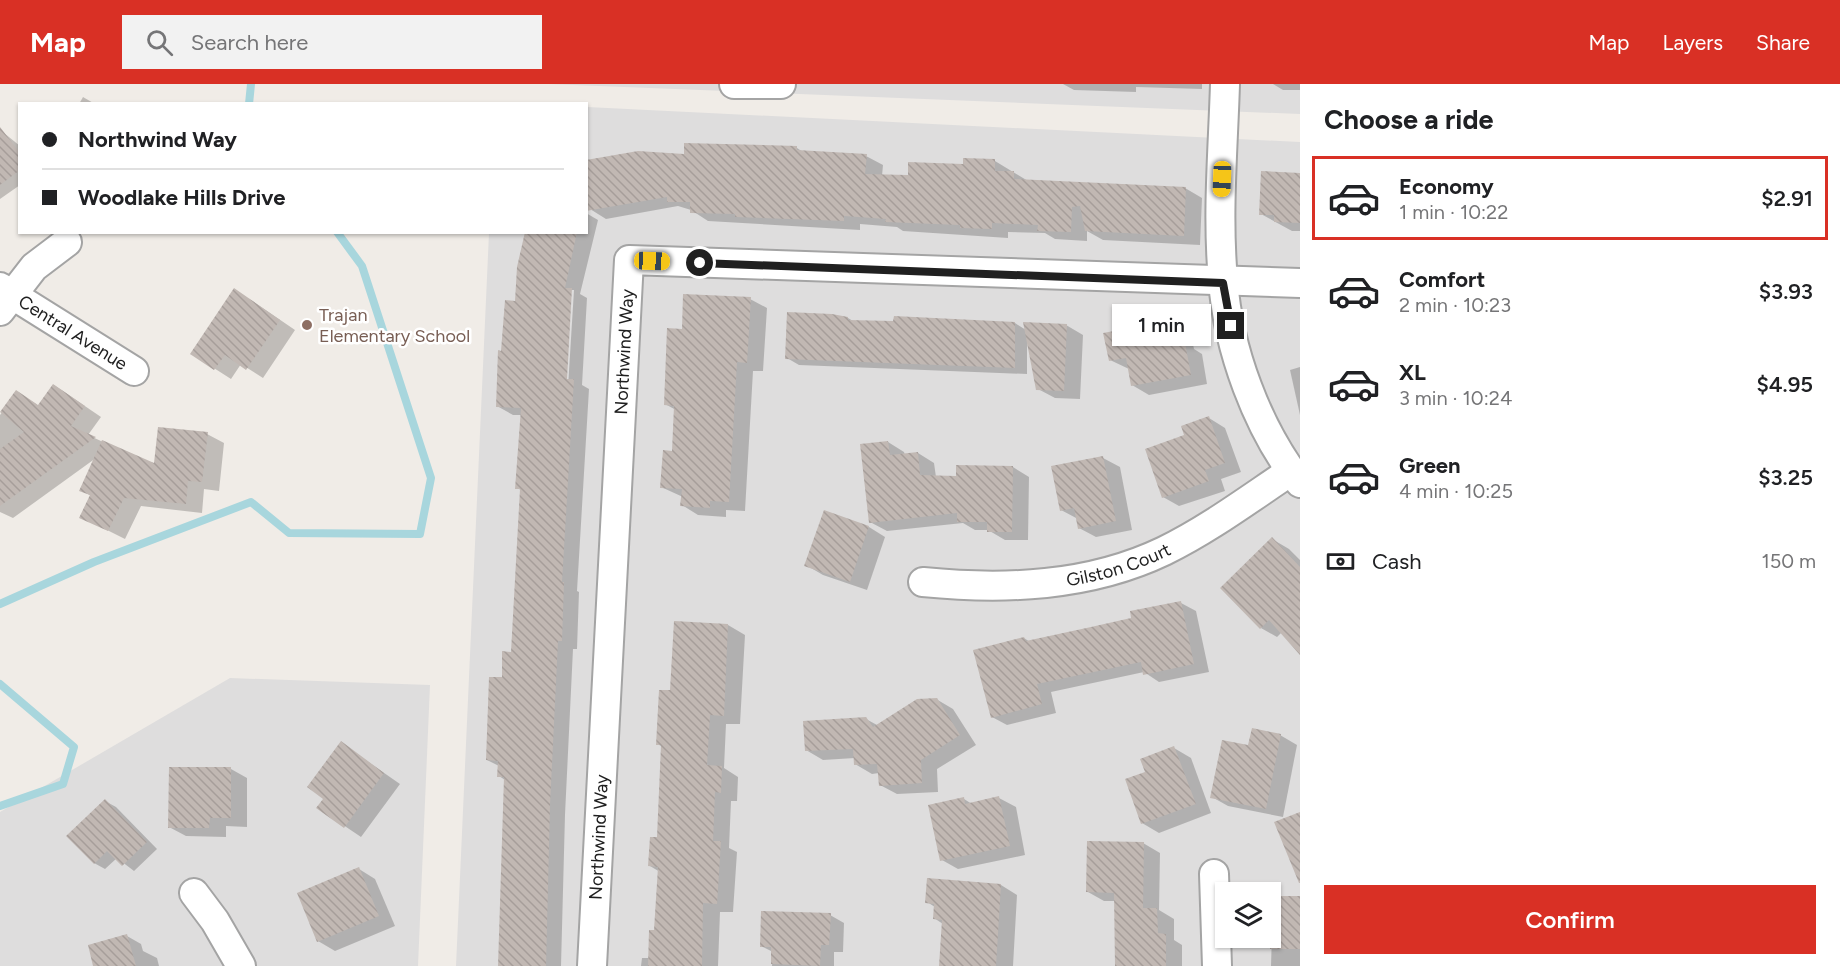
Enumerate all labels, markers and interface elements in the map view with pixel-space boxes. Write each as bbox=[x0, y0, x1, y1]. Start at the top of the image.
search box bbox=[122, 15, 542, 69]
text: Map bbox=[30, 25, 86, 59]
icon: search bbox=[143, 26, 176, 59]
text: Search here bbox=[191, 29, 308, 56]
text: Map bbox=[1589, 30, 1629, 55]
text: Layers bbox=[1662, 30, 1723, 55]
text: Share bbox=[1756, 30, 1810, 55]
text: Choose a ride bbox=[1324, 103, 1493, 136]
text: Northwind Way bbox=[78, 126, 237, 153]
car bbox=[1212, 161, 1232, 197]
icon: car bbox=[1327, 171, 1381, 225]
text: Economy bbox=[1399, 173, 1494, 200]
text: Woodlake Hills Drive bbox=[78, 184, 285, 211]
text: $2.91 bbox=[1761, 185, 1813, 212]
text: 1 min · 10:22 bbox=[1399, 200, 1508, 224]
route start bbox=[686, 249, 713, 276]
car bbox=[634, 251, 670, 271]
icon: car bbox=[1327, 264, 1381, 318]
text: Comfort bbox=[1399, 266, 1485, 293]
text: $3.93 bbox=[1759, 278, 1813, 305]
street label: Northwind Way bbox=[610, 288, 638, 415]
street label: Central Avenue bbox=[14, 290, 131, 375]
text: 2 min · 10:23 bbox=[1399, 293, 1511, 317]
place label: Trajan Elementary School bbox=[319, 304, 470, 347]
callout: 1 min bbox=[1111, 305, 1210, 347]
route end bbox=[1217, 312, 1244, 339]
text: 1 min bbox=[1138, 313, 1185, 337]
marker: Trajan Elementary School bbox=[300, 318, 314, 332]
icon: car bbox=[1327, 357, 1381, 411]
text: XL bbox=[1399, 359, 1426, 386]
text: $4.95 bbox=[1756, 371, 1813, 398]
text: 3 min · 10:24 bbox=[1399, 386, 1512, 410]
icon: car bbox=[1327, 450, 1381, 504]
text: Green bbox=[1399, 452, 1461, 479]
text: $3.25 bbox=[1758, 464, 1813, 491]
text: 4 min · 10:25 bbox=[1399, 479, 1513, 503]
street label: Gilston Court bbox=[1065, 538, 1175, 591]
icon: cash bbox=[1324, 545, 1357, 578]
text: Cash bbox=[1372, 548, 1422, 575]
text: 150 m bbox=[1761, 549, 1816, 573]
street label: Northwind Way bbox=[584, 773, 613, 901]
map controls bbox=[1215, 882, 1281, 948]
button: layers bbox=[1215, 882, 1281, 948]
button: Confirm bbox=[1324, 885, 1816, 954]

